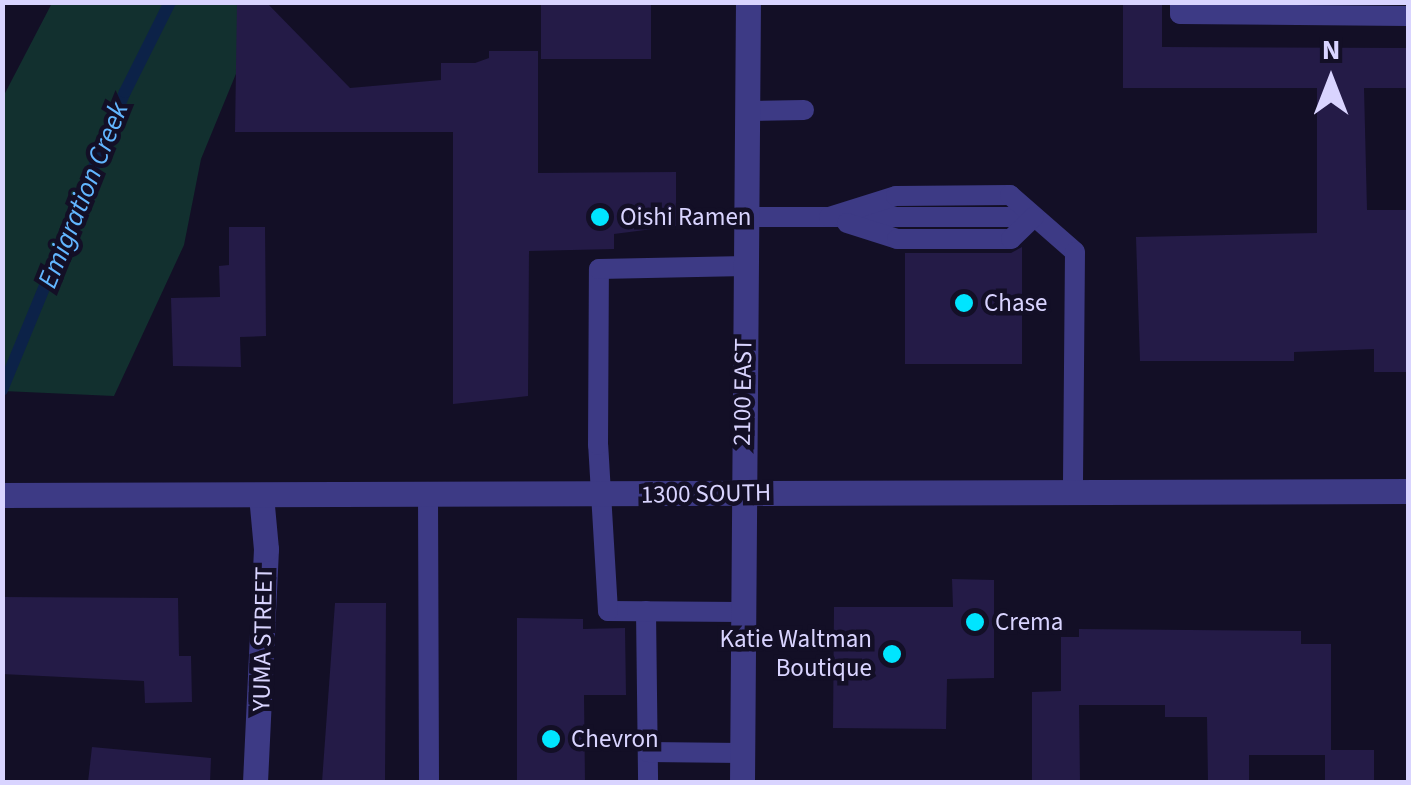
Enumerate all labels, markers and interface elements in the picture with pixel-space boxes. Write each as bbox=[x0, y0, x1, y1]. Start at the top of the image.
north arrow bbox=[1281, 30, 1381, 130]
text: N bbox=[1322, 30, 1340, 70]
water label: Emigration Creek bbox=[30, 97, 136, 293]
place label: Oishi Ramen bbox=[620, 202, 752, 232]
marker: Oishi Ramen bbox=[589, 206, 611, 228]
place label: Chase bbox=[984, 288, 1047, 318]
marker: Chase bbox=[953, 292, 975, 314]
street label: 2100 EAST bbox=[727, 338, 759, 446]
street label: 1300 SOUTH bbox=[641, 478, 771, 510]
street label: YUMA STREET bbox=[247, 566, 279, 712]
place label: Crema bbox=[995, 607, 1063, 637]
marker: Crema bbox=[964, 611, 986, 633]
place label: Katie Waltman Boutique bbox=[720, 625, 872, 684]
marker: Katie Waltman Boutique bbox=[881, 643, 903, 665]
place label: Chevron bbox=[571, 724, 659, 754]
marker: Chevron bbox=[540, 728, 562, 750]

